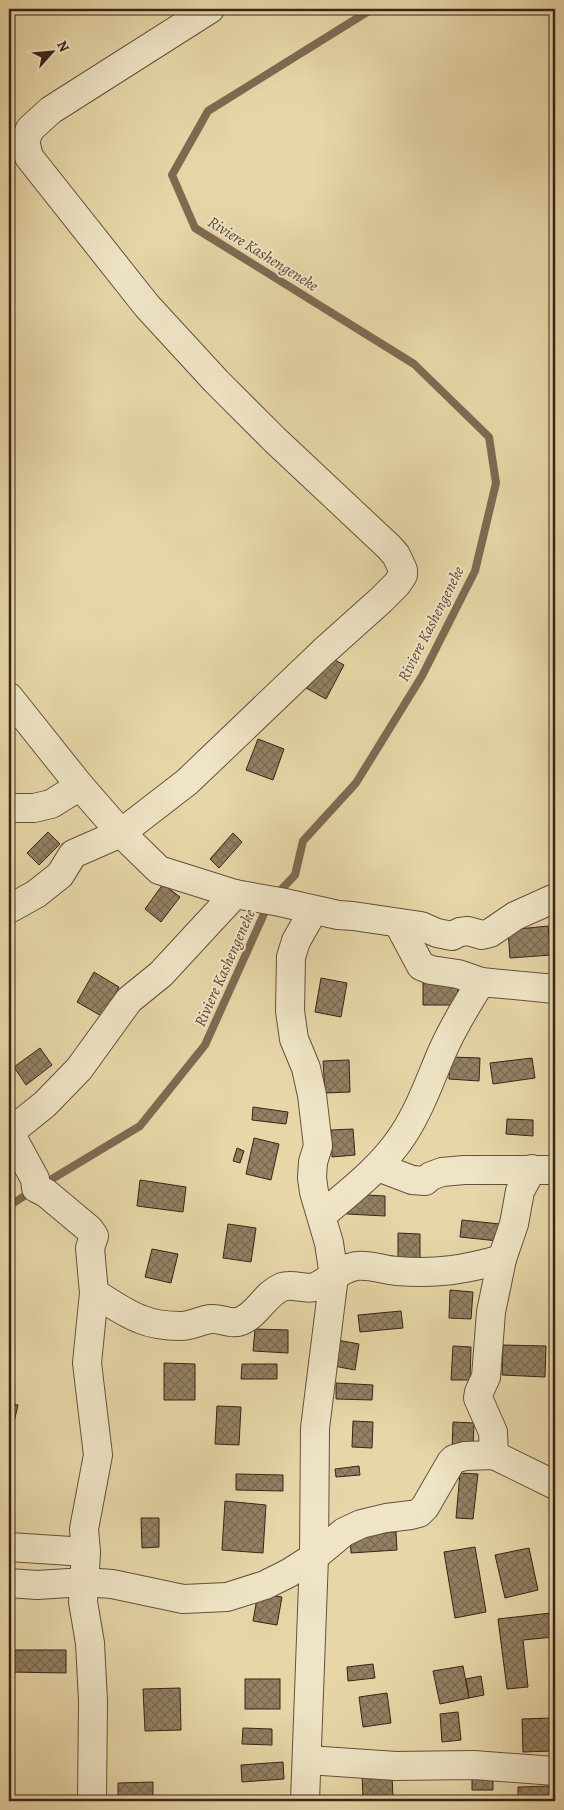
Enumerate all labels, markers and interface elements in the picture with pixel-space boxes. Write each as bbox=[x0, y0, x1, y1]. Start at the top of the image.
north arrow bbox=[28, 28, 78, 78]
text: N bbox=[52, 37, 74, 55]
water label: Riviere Kashengeneke bbox=[204, 211, 323, 297]
water label: Riviere Kashengeneke bbox=[392, 562, 470, 685]
water label: Riviere Kashengeneke bbox=[189, 906, 261, 1030]

